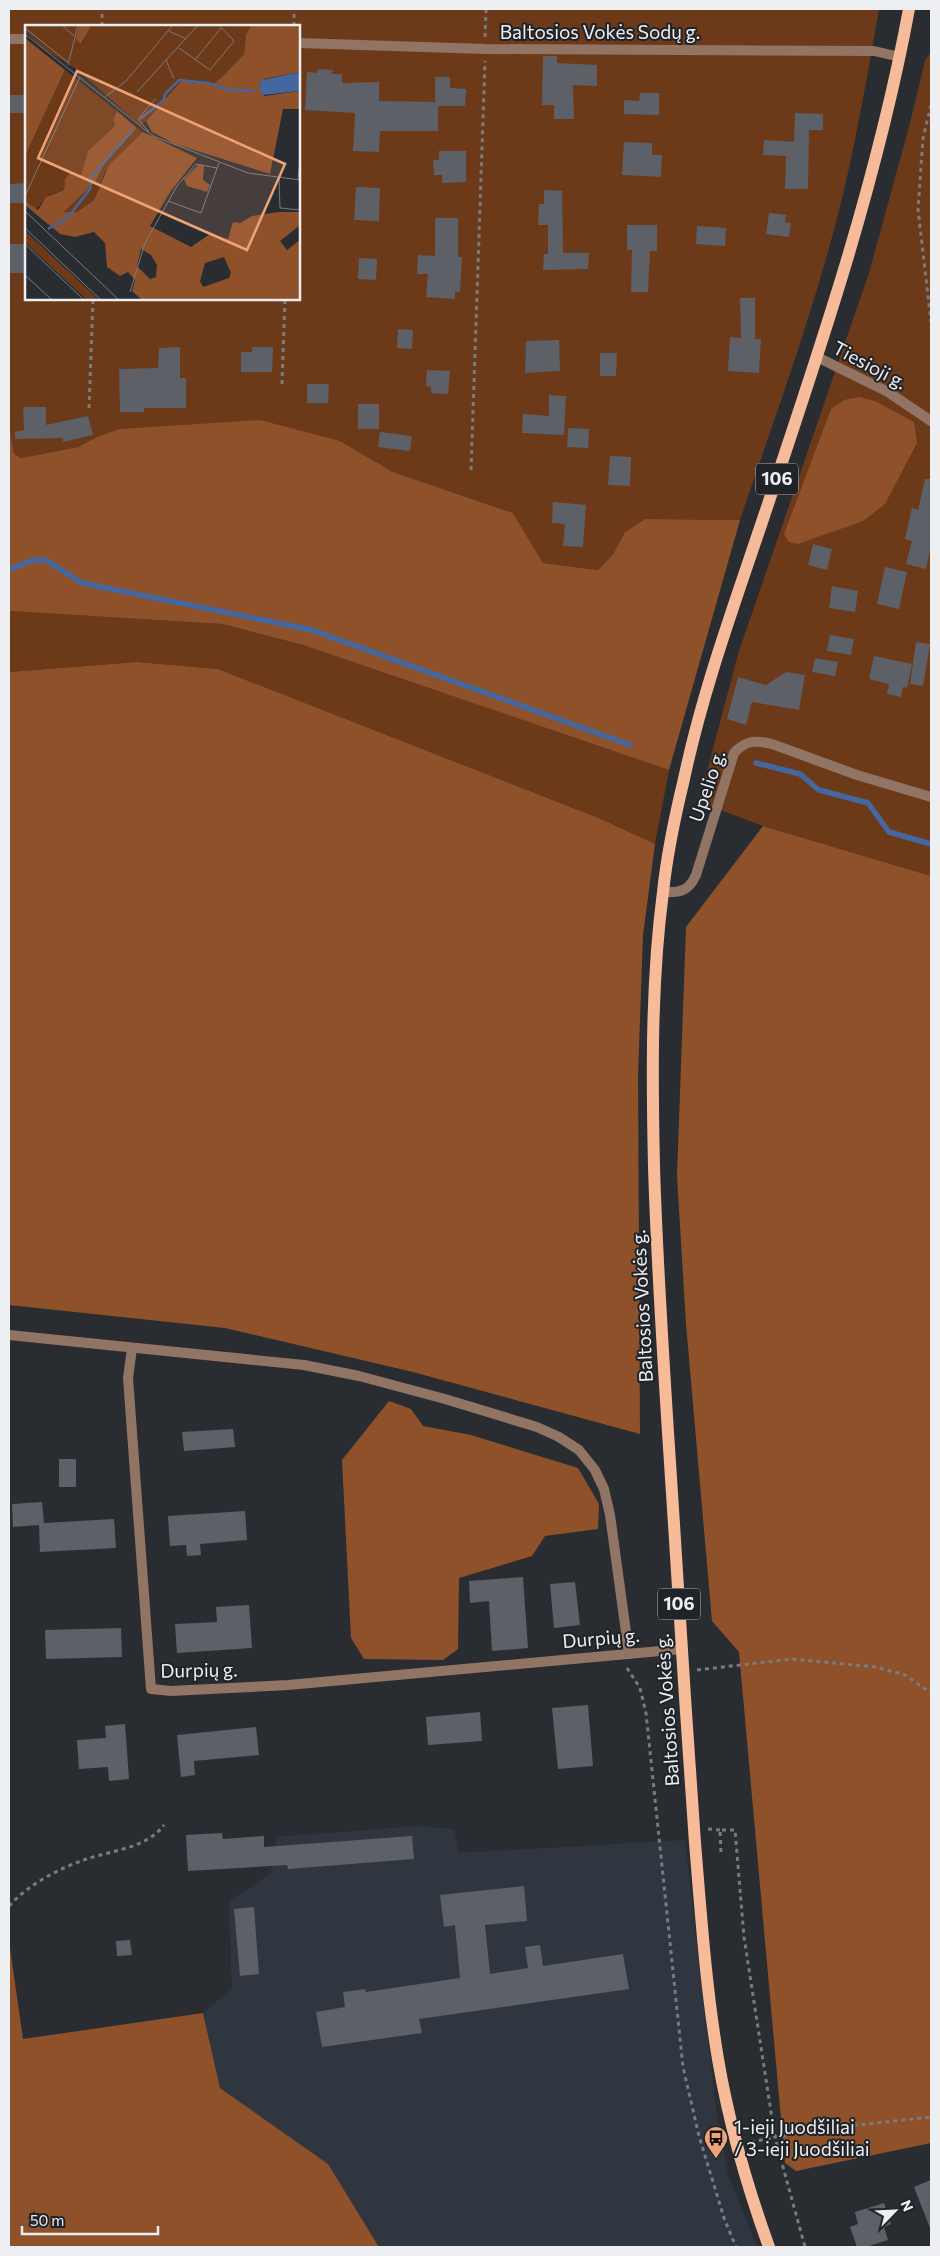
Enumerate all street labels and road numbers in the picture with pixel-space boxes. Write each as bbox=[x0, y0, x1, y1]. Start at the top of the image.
street label: Baltosios Vokės Sodų g. bbox=[500, 20, 700, 43]
street label: Tiesioji g. bbox=[829, 336, 911, 394]
road number: 106 bbox=[756, 464, 798, 494]
street label: Upelio g. bbox=[684, 747, 730, 825]
street label: Baltosios Vokės g. bbox=[626, 1229, 657, 1383]
road number: 106 bbox=[658, 1588, 700, 1620]
street label: Durpių g. bbox=[561, 1623, 640, 1652]
street label: Baltosios Vokės g. bbox=[650, 1633, 683, 1787]
street label: Durpių g. bbox=[160, 1657, 238, 1682]

